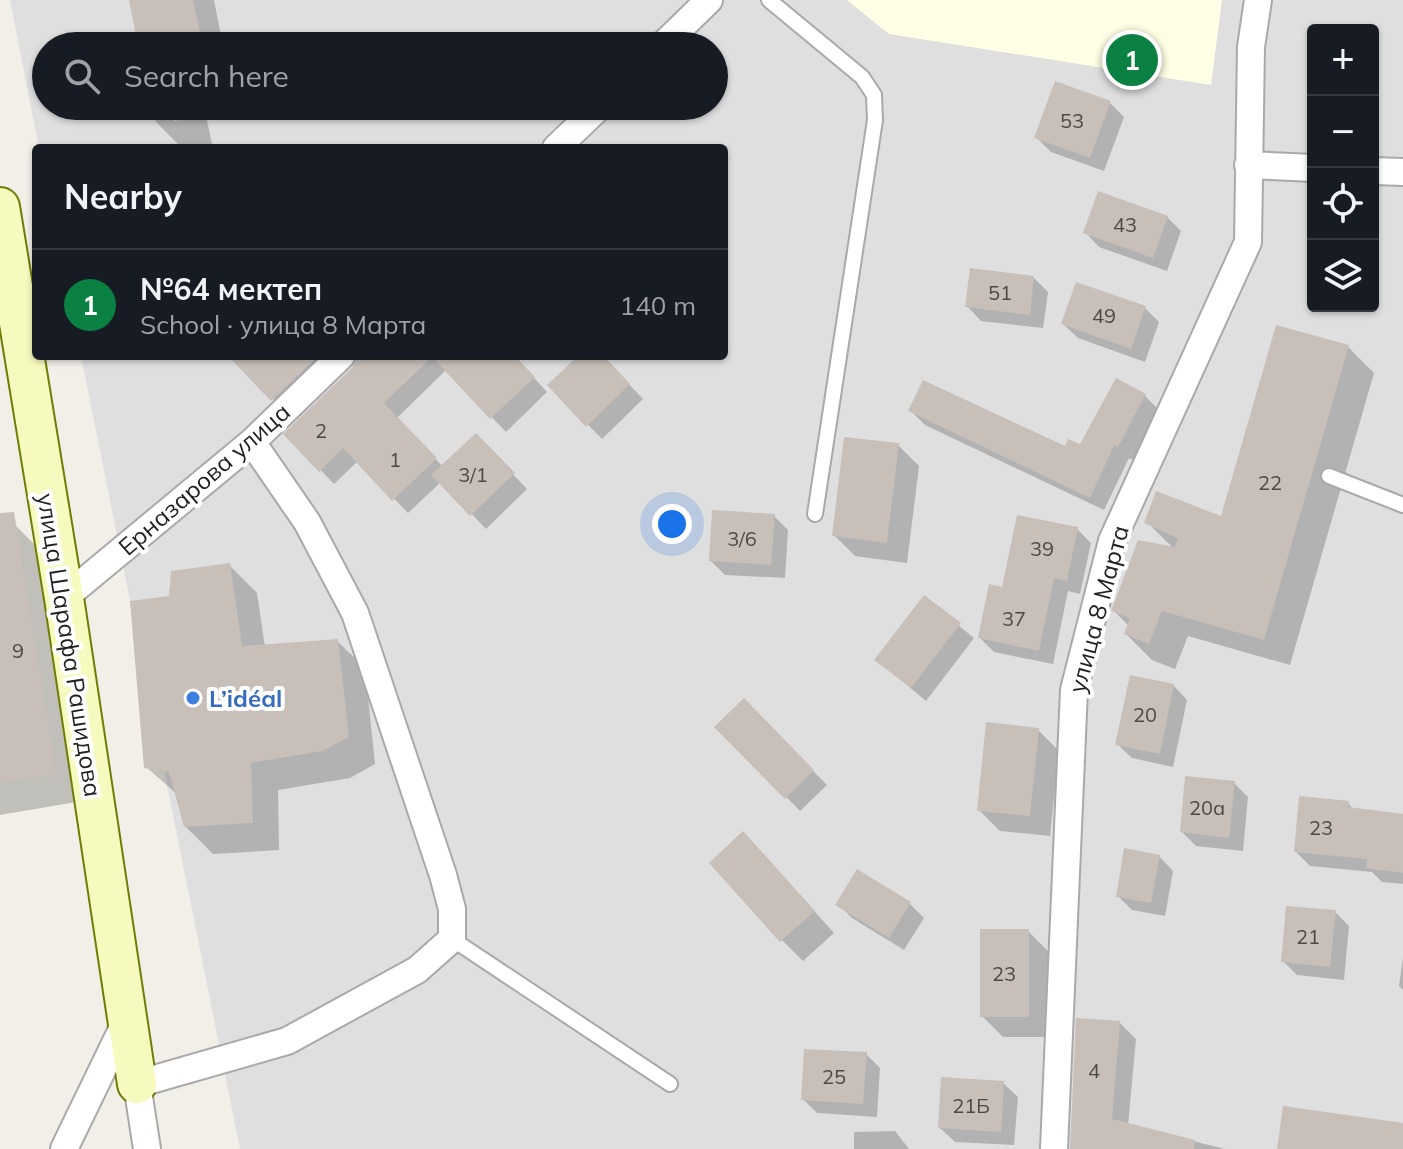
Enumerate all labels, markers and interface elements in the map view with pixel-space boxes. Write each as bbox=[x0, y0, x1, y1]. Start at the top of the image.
map controls bbox=[1307, 24, 1379, 312]
button: + bbox=[1307, 24, 1379, 96]
pin: 1 bbox=[1106, 30, 1158, 90]
search box bbox=[32, 32, 728, 120]
icon: search bbox=[60, 54, 104, 98]
text: Search here bbox=[124, 57, 289, 95]
button: − bbox=[1307, 96, 1379, 168]
house number: 53 bbox=[1060, 108, 1084, 133]
button: locate bbox=[1307, 168, 1379, 240]
text: Nearby bbox=[64, 175, 182, 218]
house number: 43 bbox=[1113, 212, 1137, 237]
button: layers bbox=[1307, 240, 1379, 312]
text: №64 мектеп bbox=[140, 270, 322, 308]
house number: 51 bbox=[988, 280, 1012, 305]
text: 1 bbox=[82, 289, 98, 322]
text: 140 m bbox=[620, 289, 696, 322]
house number: 49 bbox=[1092, 303, 1116, 328]
text: School · улица 8 Марта bbox=[140, 308, 426, 341]
street label: Ерназарова улица bbox=[112, 396, 296, 562]
house number: 2 bbox=[315, 418, 327, 443]
house number: 1 bbox=[389, 447, 401, 472]
house number: 3/1 bbox=[458, 462, 488, 487]
house number: 22 bbox=[1258, 470, 1282, 495]
street label: улица Шарафа Рашидова bbox=[31, 491, 109, 799]
your location bbox=[652, 504, 692, 544]
street label: улица 8 Марта bbox=[1061, 522, 1135, 696]
house number: 3/6 bbox=[727, 526, 757, 551]
house number: 39 bbox=[1030, 536, 1054, 561]
house number: 37 bbox=[1002, 606, 1026, 631]
house number: 9 bbox=[12, 638, 24, 663]
place label: L’idéal bbox=[209, 683, 282, 713]
marker: L’idéal bbox=[184, 689, 202, 707]
house number: 20 bbox=[1133, 702, 1157, 727]
house number: 20а bbox=[1189, 795, 1225, 820]
house number: 23 bbox=[1309, 815, 1333, 840]
house number: 21 bbox=[1296, 924, 1320, 949]
house number: 23 bbox=[992, 961, 1016, 986]
house number: 4 bbox=[1088, 1058, 1100, 1083]
house number: 25 bbox=[822, 1064, 846, 1089]
house number: 21Б bbox=[952, 1093, 990, 1118]

